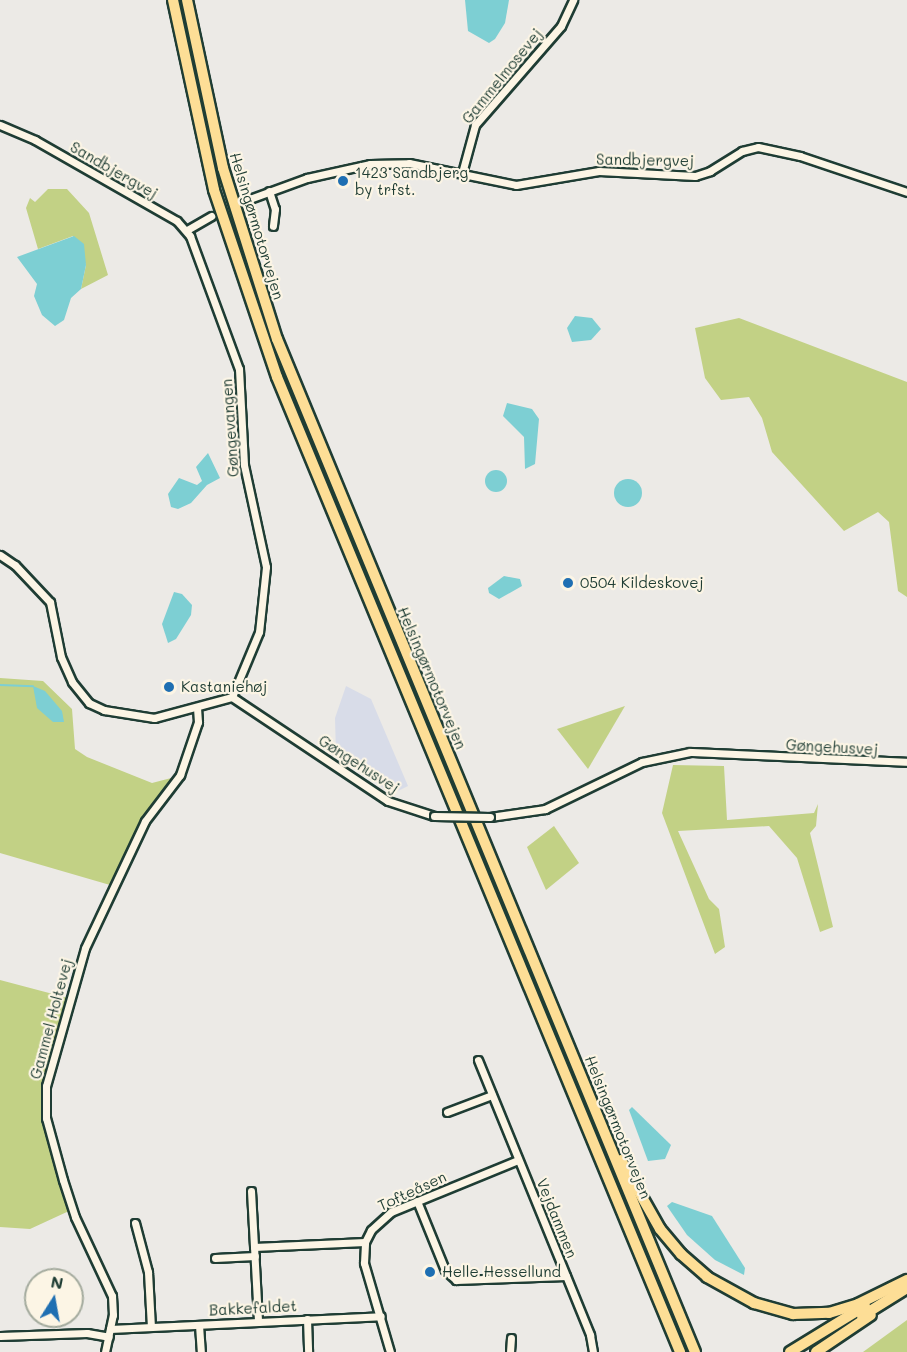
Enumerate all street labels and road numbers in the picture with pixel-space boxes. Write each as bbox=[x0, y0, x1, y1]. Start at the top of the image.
street label: Gammelmosevej bbox=[458, 25, 546, 127]
street label: Sandbjergvej bbox=[67, 138, 161, 202]
street label: Helsingørmotorvejen bbox=[226, 150, 288, 302]
street label: Sandbjergvej bbox=[596, 150, 694, 170]
street label: Gøngevangen bbox=[218, 378, 242, 478]
street label: Helsingørmotorvejen bbox=[394, 604, 470, 752]
street label: Gøngehusvej bbox=[315, 731, 403, 797]
street label: Gøngehusvej bbox=[785, 736, 879, 758]
street label: Gammel Holtevej bbox=[26, 957, 76, 1081]
street label: Helsingørmotorvejen bbox=[581, 1053, 655, 1201]
street label: Tofteåsen bbox=[375, 1167, 449, 1215]
street label: Vejdammen bbox=[533, 1176, 581, 1260]
street label: Bakkefaldet bbox=[208, 1297, 298, 1319]

